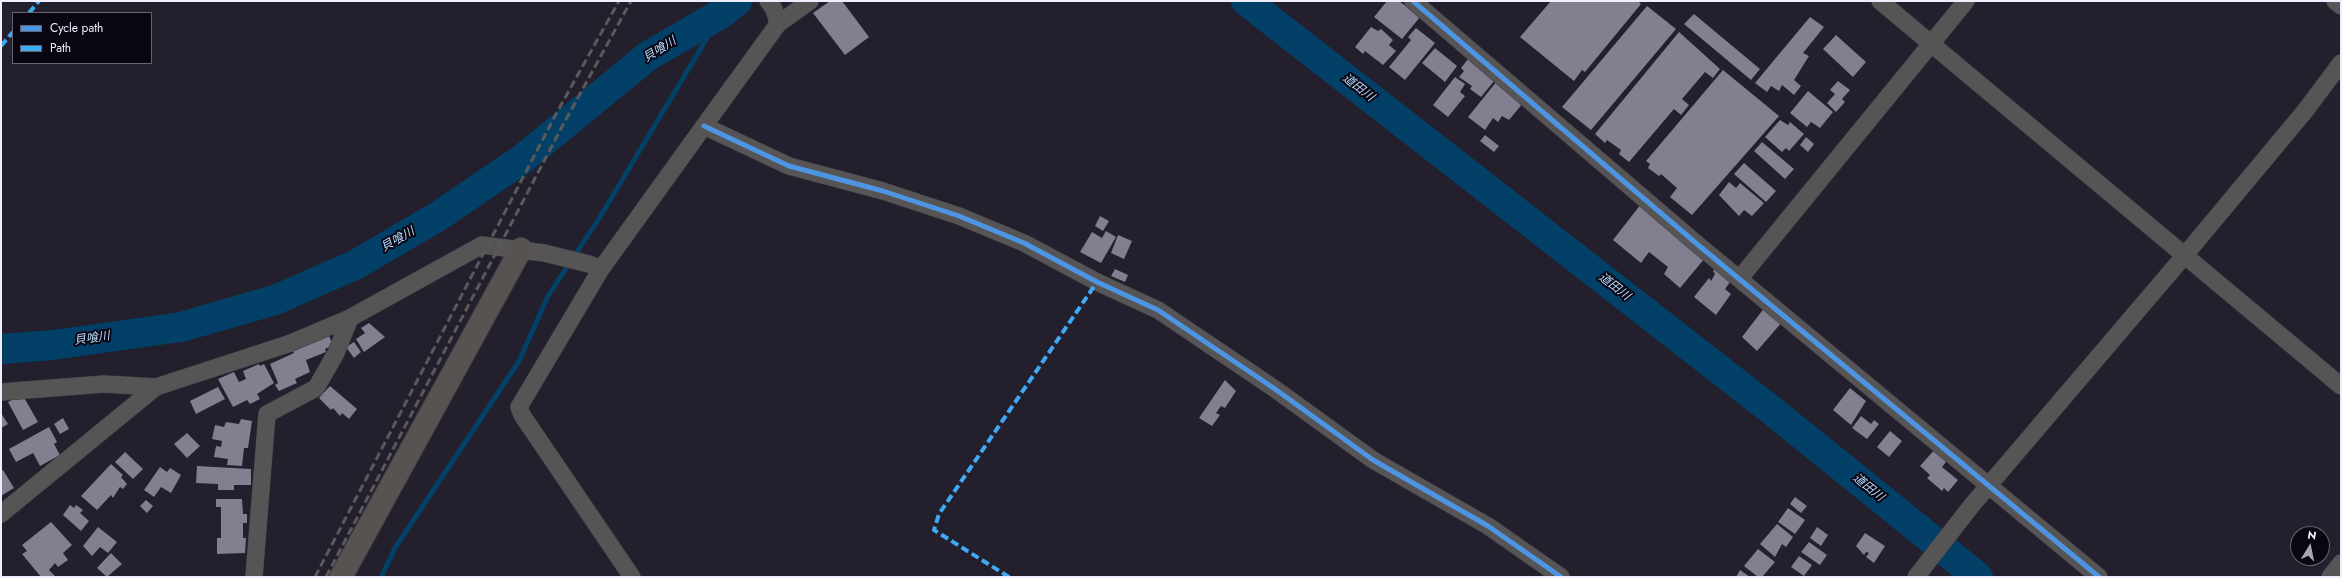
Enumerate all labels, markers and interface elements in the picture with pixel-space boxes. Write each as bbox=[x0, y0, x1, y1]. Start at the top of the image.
legend bbox=[12, 12, 152, 64]
text: Cycle path bbox=[50, 19, 103, 37]
water label: 貝喰川 bbox=[641, 34, 679, 66]
text: Path bbox=[50, 39, 71, 57]
water label: 道田川 bbox=[1339, 71, 1377, 105]
water label: 貝喰川 bbox=[379, 225, 417, 255]
water label: 道田川 bbox=[1595, 270, 1633, 304]
water label: 貝喰川 bbox=[73, 329, 111, 349]
water label: 道田川 bbox=[1849, 471, 1887, 505]
north arrow bbox=[2290, 526, 2330, 566]
text: N bbox=[2306, 527, 2318, 544]

